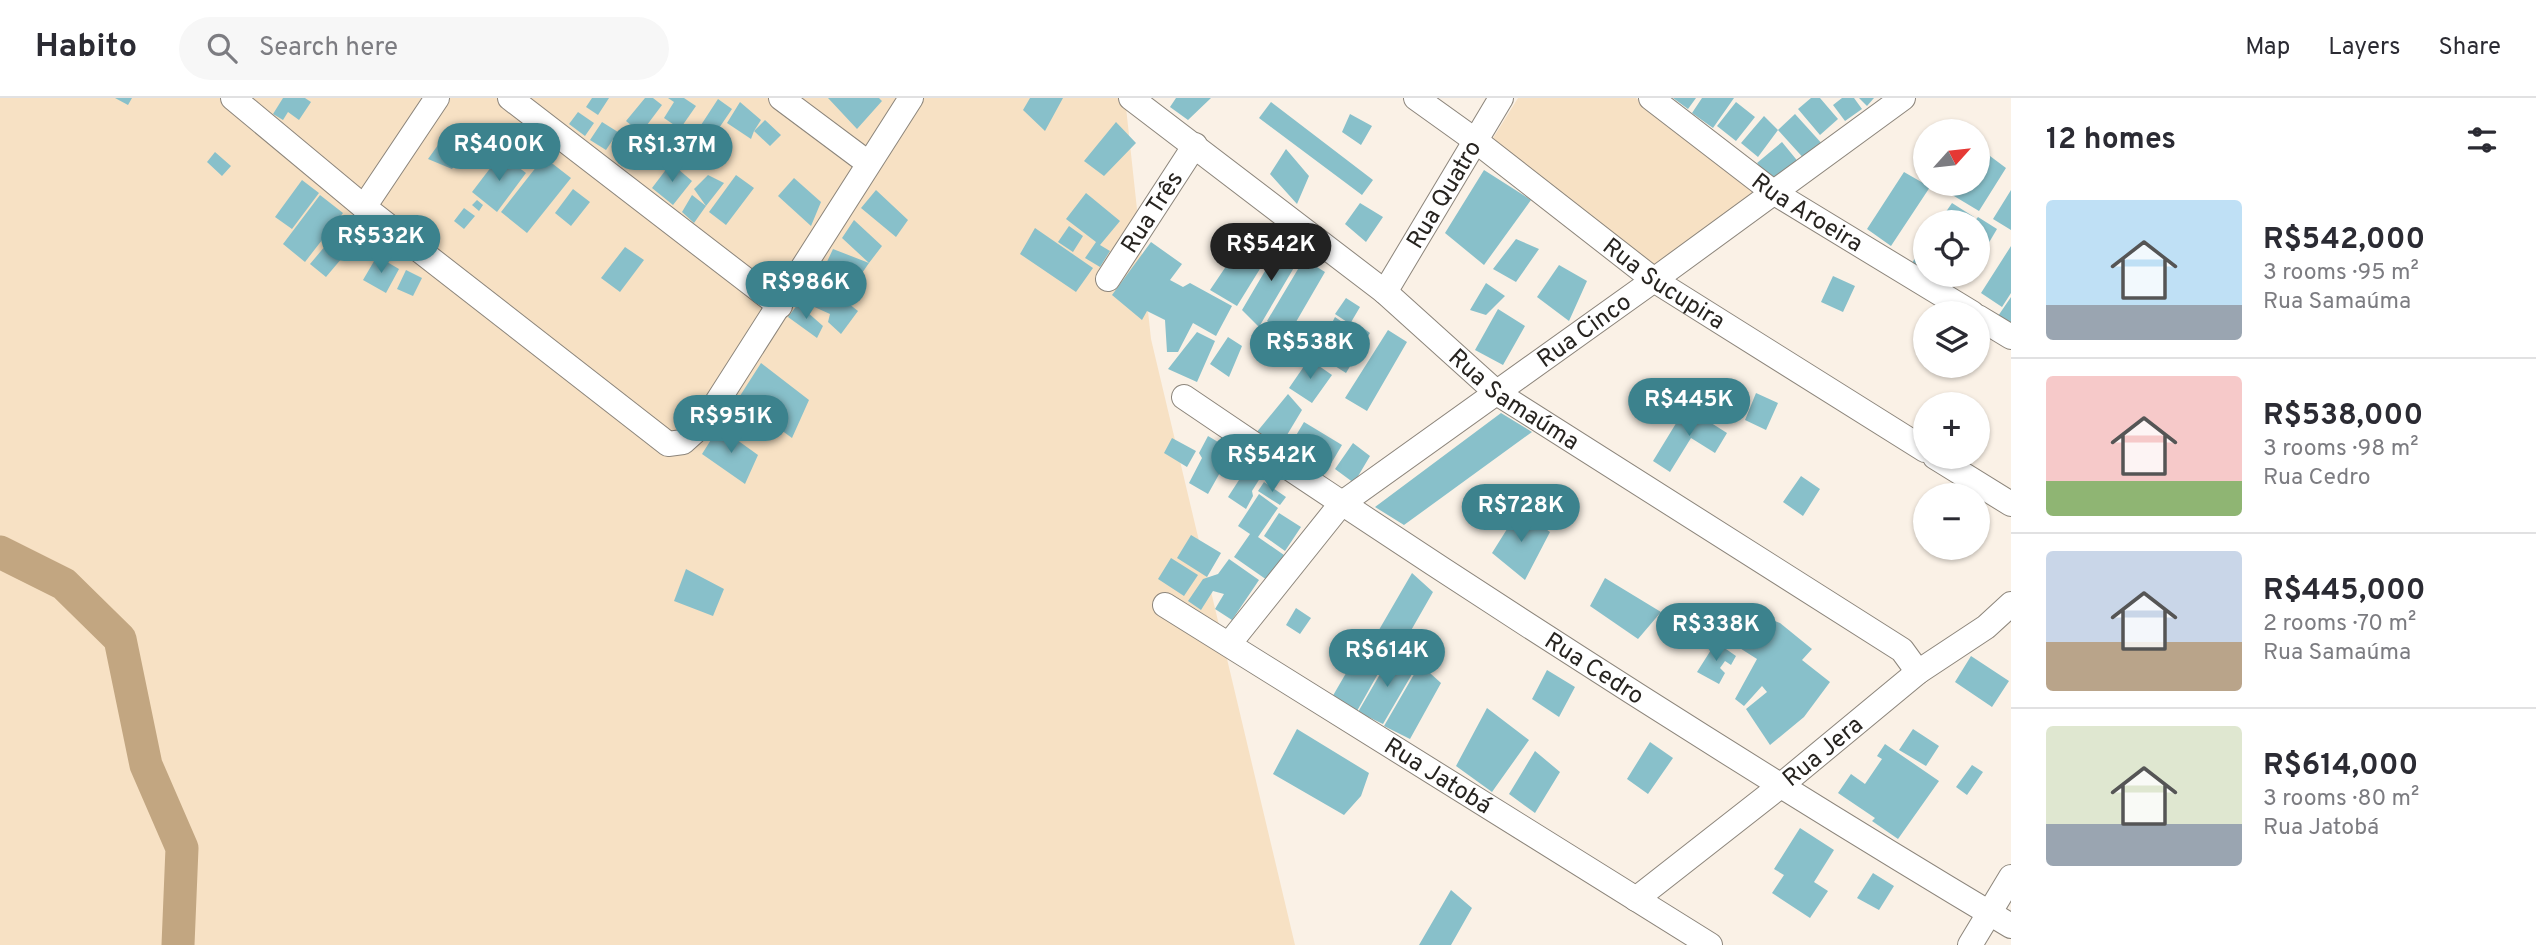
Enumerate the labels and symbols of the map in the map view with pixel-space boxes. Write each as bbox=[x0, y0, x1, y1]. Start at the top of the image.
north arrow bbox=[1913, 119, 1990, 196]
pin: R$400K bbox=[442, 123, 556, 183]
pin: R$1.37M bbox=[607, 125, 737, 184]
street label: Rua Quatro bbox=[1401, 135, 1489, 255]
street label: Rua Três bbox=[1116, 166, 1191, 260]
street label: Rua Aroeira bbox=[1744, 168, 1868, 260]
pin: R$532K bbox=[324, 216, 438, 275]
pin: R$542K bbox=[1214, 223, 1328, 283]
street label: Rua Sucupira bbox=[1596, 232, 1730, 338]
pin: R$986K bbox=[749, 262, 863, 321]
street label: Rua Cinco bbox=[1532, 288, 1638, 376]
pin: R$538K bbox=[1253, 322, 1367, 381]
street label: Rua Samaúma bbox=[1441, 343, 1584, 458]
pin: R$445K bbox=[1632, 378, 1746, 438]
pin: R$951K bbox=[674, 396, 788, 455]
pin: R$542K bbox=[1215, 434, 1329, 494]
pin: R$728K bbox=[1464, 484, 1578, 544]
pin: R$338K bbox=[1659, 603, 1773, 663]
street label: Rua Cedro bbox=[1538, 627, 1649, 713]
pin: R$614K bbox=[1330, 630, 1444, 689]
street label: Rua Jera bbox=[1777, 711, 1870, 795]
street label: Rua Jatobá bbox=[1378, 732, 1497, 822]

